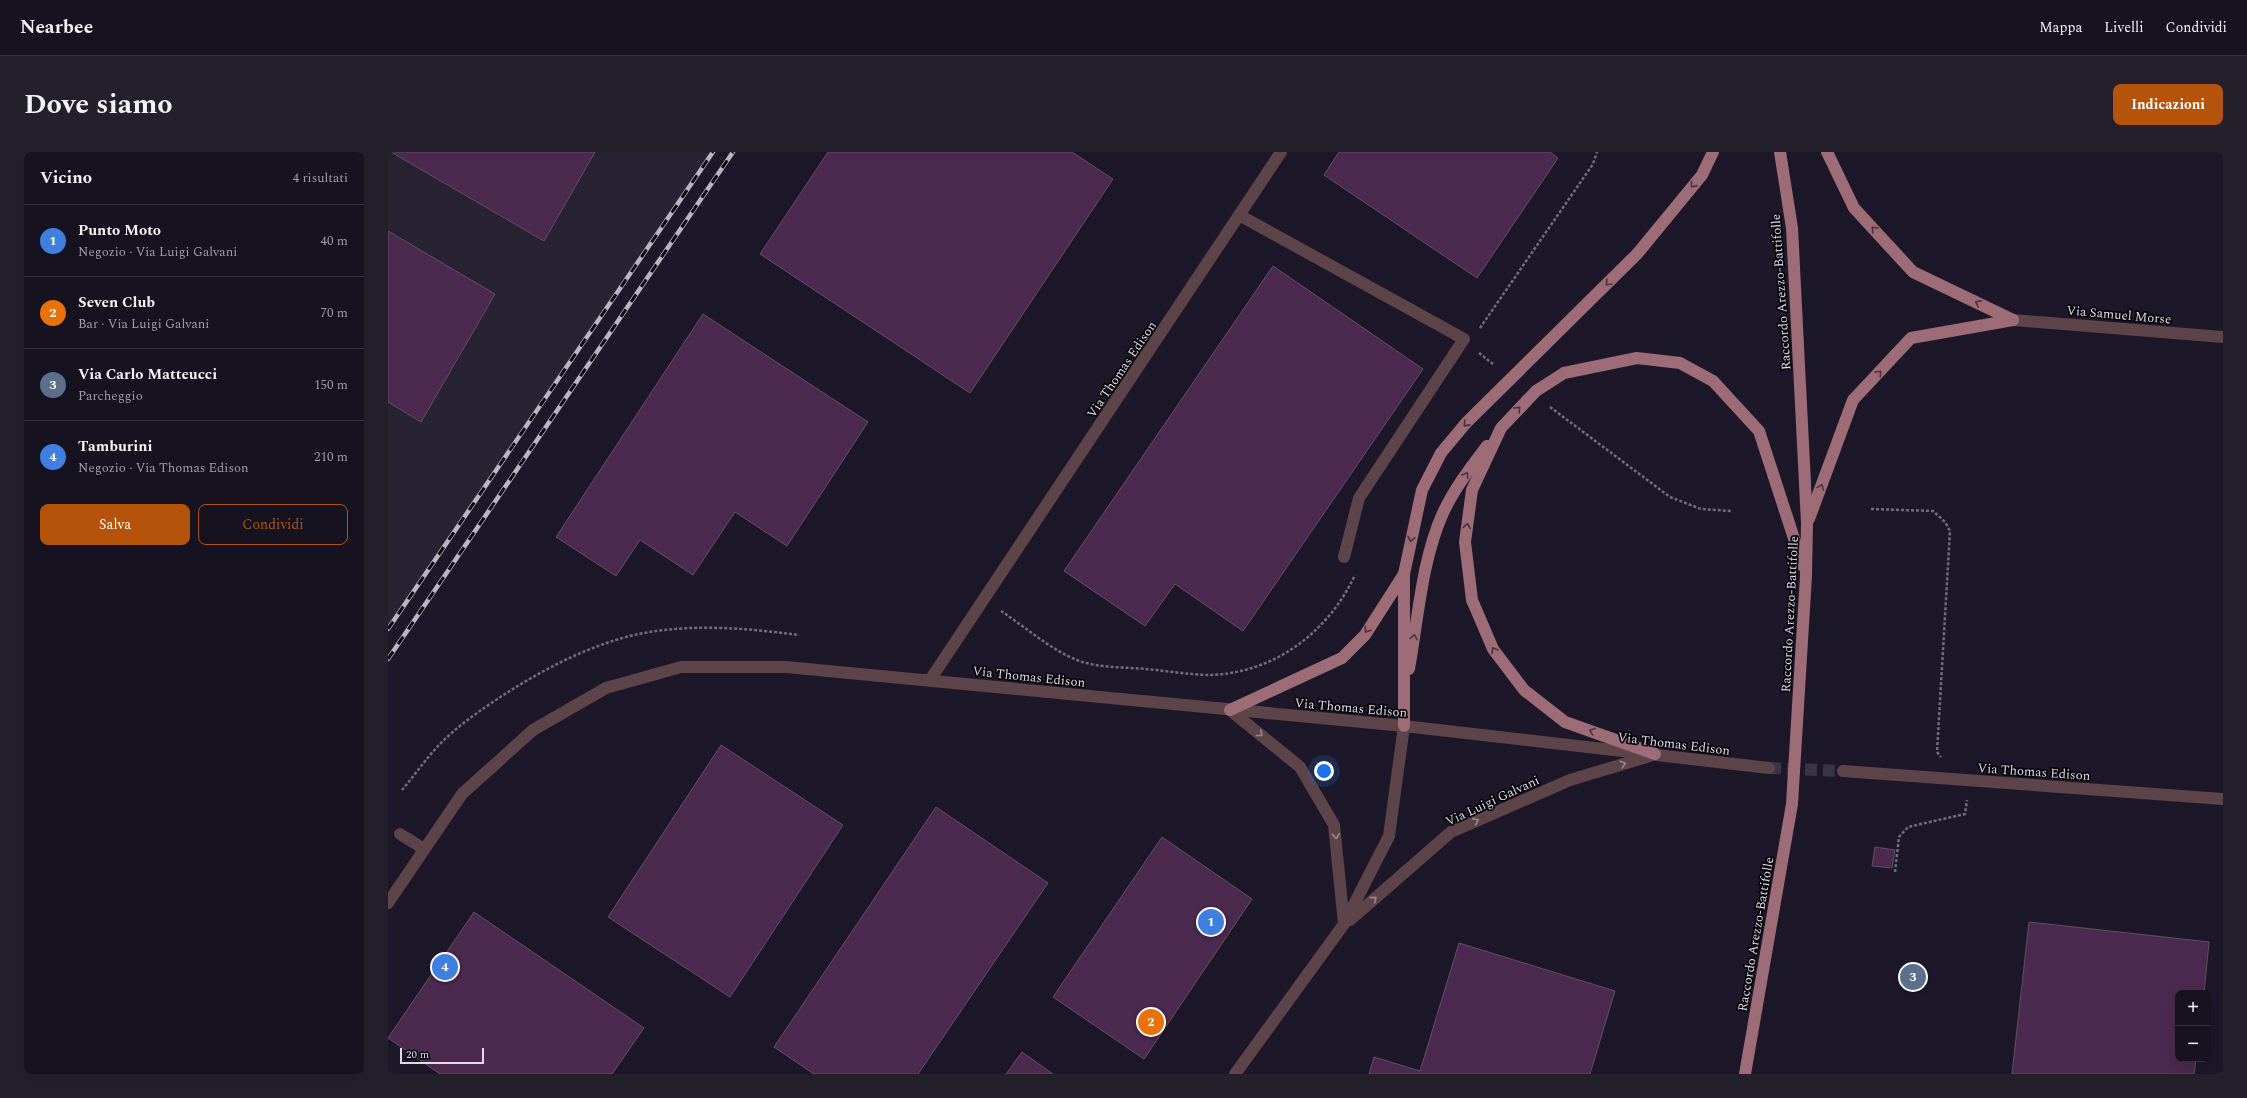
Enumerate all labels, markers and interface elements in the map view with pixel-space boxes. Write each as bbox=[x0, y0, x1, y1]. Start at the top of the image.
text: Nearbee bbox=[20, 13, 93, 42]
text: Mappa bbox=[2039, 17, 2082, 38]
text: Livelli bbox=[2104, 17, 2144, 38]
text: Condividi bbox=[2166, 17, 2227, 38]
text: Dove siamo bbox=[24, 83, 173, 126]
button: Indicazioni bbox=[2113, 84, 2223, 125]
text: Vicino bbox=[40, 165, 92, 191]
text: 4 risultati bbox=[293, 168, 348, 188]
one-way arrow bbox=[1691, 181, 1698, 188]
street label: Raccordo Arezzo-Battifolle bbox=[1766, 213, 1796, 371]
text: Punto Moto bbox=[78, 219, 161, 242]
one-way arrow bbox=[1871, 226, 1878, 234]
text: 1 bbox=[49, 231, 57, 251]
text: 40 m bbox=[321, 231, 348, 251]
text: Negozio · Via Luigi Galvani bbox=[78, 242, 237, 262]
one-way arrow bbox=[1605, 278, 1613, 286]
text: Seven Club bbox=[78, 291, 155, 314]
one-way arrow bbox=[1975, 300, 1982, 308]
street label: Via Samuel Morse bbox=[2066, 300, 2172, 330]
text: 2 bbox=[49, 303, 57, 323]
text: 70 m bbox=[321, 303, 348, 323]
text: Bar · Via Luigi Galvani bbox=[78, 314, 209, 334]
street label: Via Thomas Edison bbox=[1082, 317, 1162, 422]
text: Via Carlo Matteucci bbox=[78, 363, 217, 386]
one-way arrow bbox=[1875, 370, 1882, 378]
text: 3 bbox=[49, 375, 57, 395]
text: 150 m bbox=[314, 375, 348, 395]
text: Parcheggio bbox=[78, 386, 143, 406]
one-way arrow bbox=[1513, 406, 1521, 414]
one-way arrow bbox=[1463, 419, 1471, 427]
text: Tamburini bbox=[78, 435, 152, 458]
text: 4 bbox=[49, 447, 57, 467]
text: 210 m bbox=[314, 447, 348, 467]
text: Negozio · Via Thomas Edison bbox=[78, 458, 249, 478]
one-way arrow bbox=[1461, 472, 1468, 479]
one-way arrow bbox=[1816, 483, 1824, 490]
button: Salva bbox=[40, 504, 190, 545]
button: Condividi bbox=[198, 504, 348, 545]
one-way arrow bbox=[1462, 523, 1471, 529]
street label: Raccordo Arezzo-Battifolle bbox=[1776, 535, 1804, 693]
one-way arrow bbox=[1408, 536, 1416, 542]
one-way arrow bbox=[1364, 626, 1372, 633]
one-way arrow bbox=[1410, 634, 1418, 640]
one-way arrow bbox=[1492, 647, 1499, 654]
street label: Via Thomas Edison bbox=[972, 661, 1087, 693]
street label: Via Thomas Edison bbox=[1294, 693, 1408, 723]
street label: Via Thomas Edison bbox=[1617, 727, 1732, 761]
one-way arrow bbox=[1588, 728, 1595, 736]
one-way arrow bbox=[1255, 730, 1262, 737]
street label: Via Thomas Edison bbox=[1977, 758, 2091, 786]
one-way arrow bbox=[1620, 760, 1627, 769]
your location bbox=[1314, 761, 1334, 781]
street label: Via Luigi Galvani bbox=[1442, 770, 1543, 831]
one-way arrow bbox=[1472, 818, 1480, 826]
one-way arrow bbox=[1331, 833, 1340, 839]
street label: Raccordo Arezzo-Battifolle bbox=[1733, 855, 1779, 1013]
one-way arrow bbox=[1369, 896, 1376, 903]
pin: 1 bbox=[1198, 907, 1224, 937]
pin: 4 bbox=[432, 952, 458, 982]
pin: 3 bbox=[1900, 962, 1926, 992]
map controls bbox=[2175, 990, 2211, 1062]
button: + bbox=[2175, 990, 2211, 1026]
pin: 2 bbox=[1138, 1007, 1164, 1037]
button: − bbox=[2175, 1026, 2211, 1062]
scale bar bbox=[400, 1046, 484, 1065]
text: 20 m bbox=[406, 1046, 429, 1063]

